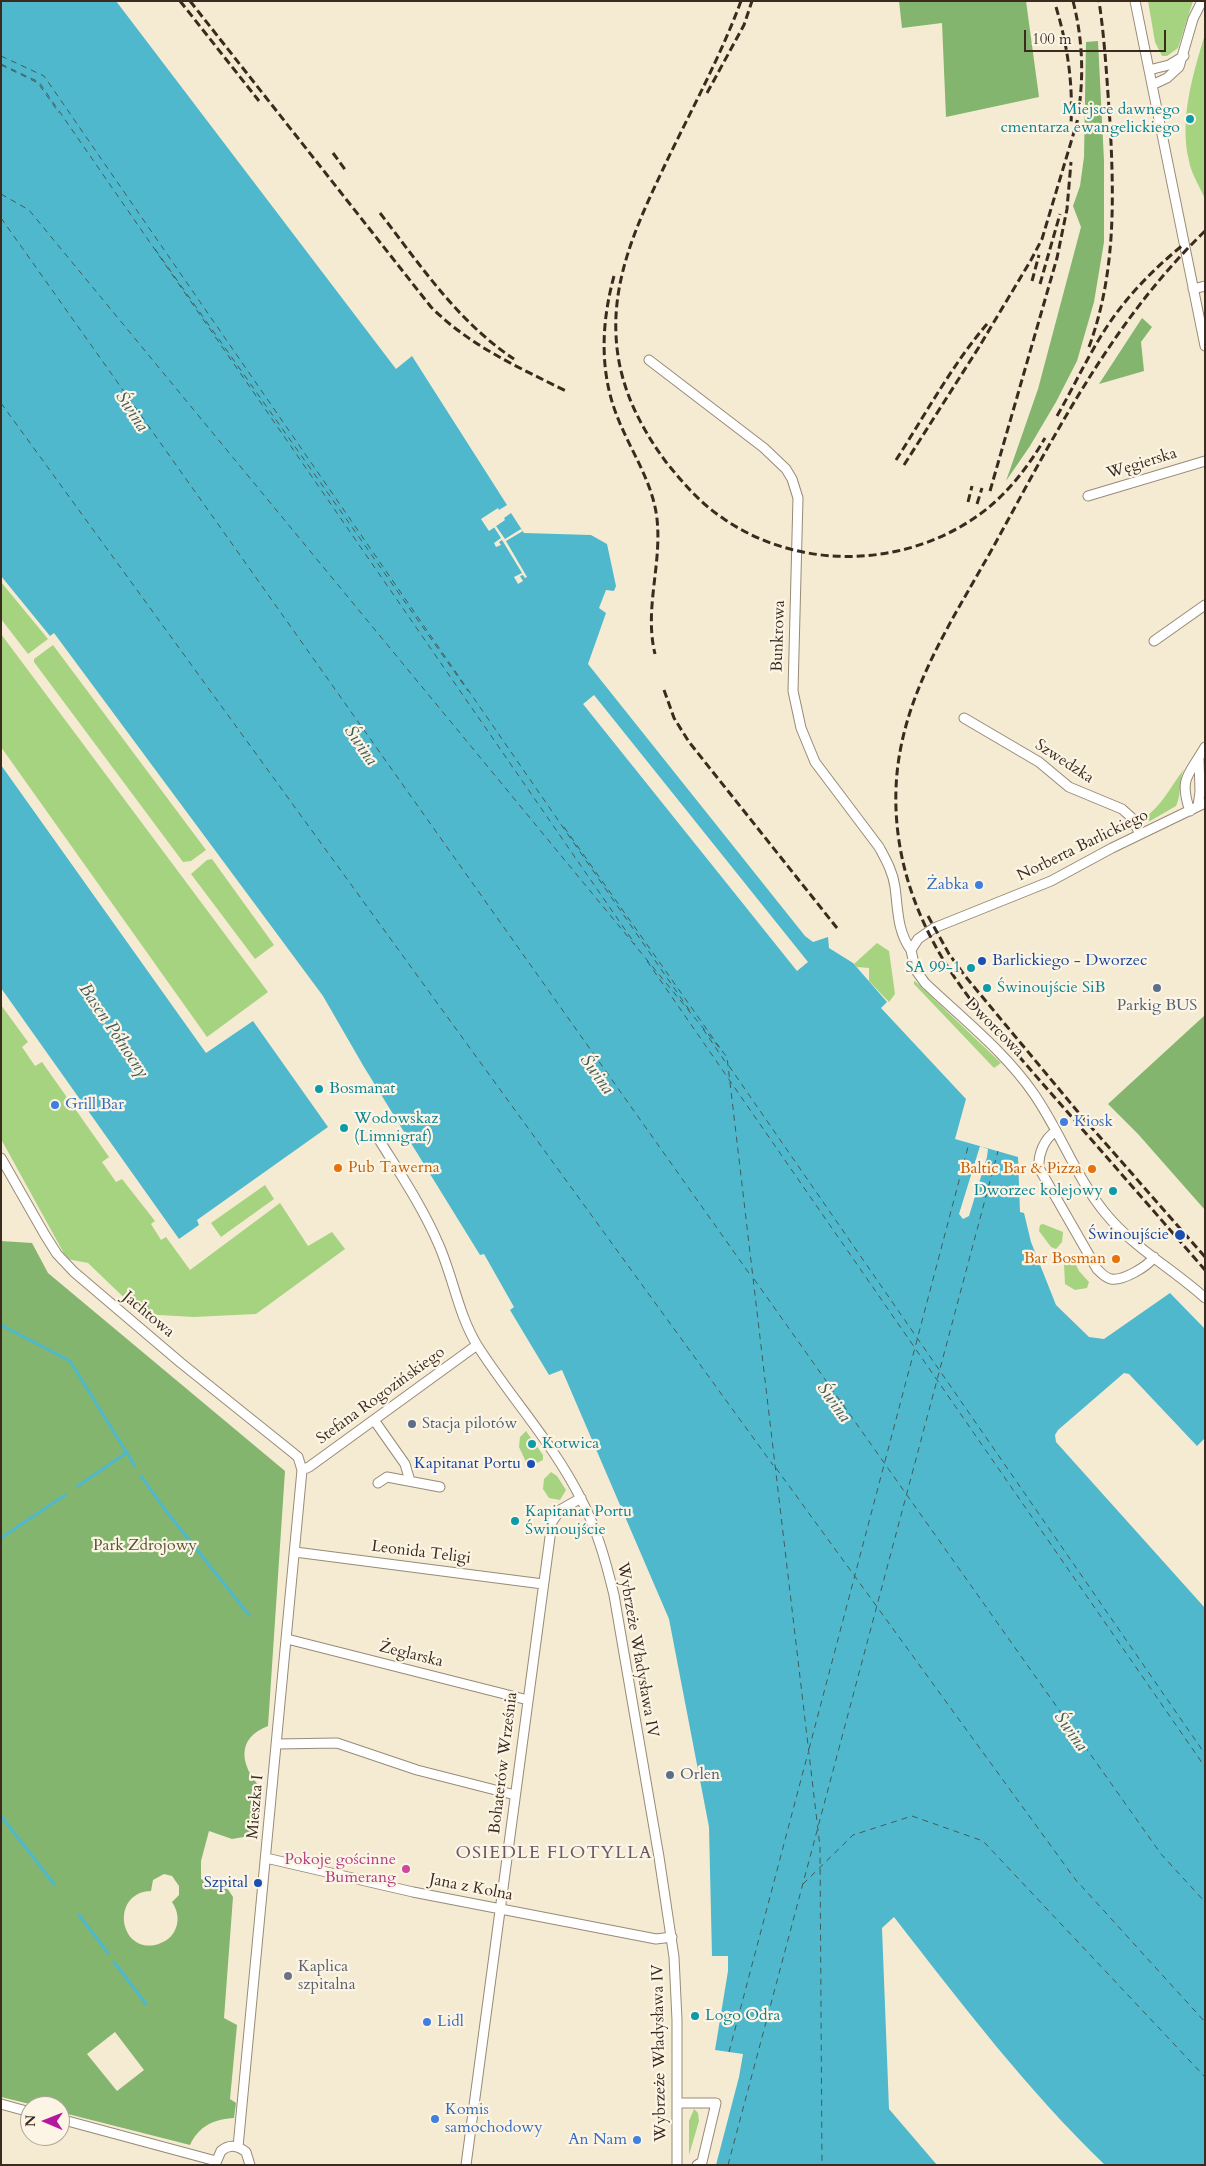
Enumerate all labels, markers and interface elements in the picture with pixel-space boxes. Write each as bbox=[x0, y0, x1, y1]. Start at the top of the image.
scale bar bbox=[1026, 20, 1168, 52]
text: 100 m bbox=[1032, 29, 1072, 49]
place label: Miejsce dawnego cmentarza ewangelickiego bbox=[1000, 100, 1180, 138]
marker: Miejsce dawnego cmentarza ewangelickiego bbox=[1184, 113, 1196, 125]
water label: Świna bbox=[110, 388, 152, 436]
street label: Węgierska bbox=[1105, 444, 1179, 484]
street label: Bunkrowa bbox=[768, 600, 790, 672]
water label: Świna bbox=[339, 722, 381, 770]
street label: Szwedzka bbox=[1031, 736, 1097, 788]
street label: Norberta Barlickiego bbox=[1014, 806, 1152, 886]
place label: Żabka bbox=[927, 875, 969, 895]
marker: Żabka bbox=[973, 879, 985, 891]
place label: Barlickiego - Dworzec bbox=[992, 951, 1147, 971]
marker: Barlickiego - Dworzec bbox=[976, 955, 988, 967]
place label: SA 99-1 bbox=[906, 958, 961, 978]
marker: SA 99-1 bbox=[965, 962, 977, 974]
place label: Świnoujście SiB bbox=[997, 978, 1105, 998]
water label: Basen Północny bbox=[73, 980, 153, 1082]
marker: Świnoujście SiB bbox=[981, 982, 993, 994]
marker: Parkig BUS bbox=[1151, 982, 1163, 994]
street label: Dworcowa bbox=[960, 994, 1028, 1062]
place label: Parkig BUS bbox=[1117, 996, 1197, 1016]
water label: Świna bbox=[574, 1051, 618, 1099]
place label: Bosmanat bbox=[329, 1079, 395, 1099]
marker: Bosmanat bbox=[313, 1083, 325, 1095]
place label: Grill Bar bbox=[65, 1095, 124, 1115]
marker: Grill Bar bbox=[49, 1099, 61, 1111]
place label: Wodowskaz (Limnigraf) bbox=[354, 1109, 438, 1147]
place label: Kiosk bbox=[1074, 1112, 1113, 1132]
marker: Kiosk bbox=[1058, 1116, 1070, 1128]
marker: Wodowskaz (Limnigraf) bbox=[338, 1122, 350, 1134]
place label: Pub Tawerna bbox=[348, 1158, 440, 1178]
place label: Baltic Bar & Pizza bbox=[960, 1159, 1082, 1179]
marker: Pub Tawerna bbox=[332, 1162, 344, 1174]
marker: Baltic Bar & Pizza bbox=[1086, 1163, 1098, 1175]
place label: Dworzec kolejowy bbox=[974, 1181, 1103, 1201]
marker: Dworzec kolejowy bbox=[1107, 1185, 1119, 1197]
place label: Świnoujście bbox=[1088, 1225, 1169, 1245]
marker: Świnoujście bbox=[1173, 1228, 1187, 1242]
place label: Bar Bosman bbox=[1024, 1249, 1106, 1269]
marker: Bar Bosman bbox=[1110, 1253, 1122, 1265]
street label: Jachtowa bbox=[118, 1288, 178, 1342]
street label: Stefana Rogozińskiego bbox=[313, 1343, 449, 1449]
water label: Świna bbox=[811, 1379, 855, 1427]
place label: Stacja pilotów bbox=[422, 1414, 517, 1434]
marker: Stacja pilotów bbox=[406, 1418, 418, 1430]
place label: Kotwica bbox=[542, 1434, 599, 1454]
marker: Kotwica bbox=[526, 1438, 538, 1450]
place label: Kapitanat Portu bbox=[414, 1454, 521, 1474]
marker: Kapitanat Portu bbox=[525, 1458, 537, 1470]
place label: Kapitanat Portu Świnoujście bbox=[525, 1502, 632, 1540]
marker: Kapitanat Portu Świnoujście bbox=[509, 1515, 521, 1527]
park label: Park Zdrojowy bbox=[93, 1536, 197, 1556]
street label: Leonida Teligi bbox=[370, 1537, 472, 1569]
street label: Wybrzeże Władysława IV bbox=[612, 1561, 662, 1739]
street label: Żeglarska bbox=[377, 1638, 445, 1672]
street label: Bohaterów Września bbox=[486, 1691, 522, 1835]
water label: Świna bbox=[1048, 1708, 1092, 1756]
place label: Orlen bbox=[680, 1765, 720, 1785]
marker: Orlen bbox=[664, 1769, 676, 1781]
street label: Mieszka I bbox=[244, 1774, 268, 1840]
district label: OSIEDLE FLOTYLLA bbox=[453, 1843, 655, 1865]
place label: Pokoje gościnne Bumerang bbox=[284, 1850, 396, 1888]
marker: Pokoje gościnne Bumerang bbox=[400, 1863, 412, 1875]
street label: Jana z Kolna bbox=[428, 1870, 514, 1906]
place label: Szpital bbox=[204, 1873, 248, 1893]
marker: Szpital bbox=[252, 1877, 264, 1889]
place label: Kaplica szpitalna bbox=[298, 1957, 356, 1995]
street label: Wybrzeże Władysława IV bbox=[649, 1964, 671, 2142]
marker: Kaplica szpitalna bbox=[282, 1970, 294, 1982]
place label: Logo Odra bbox=[705, 2006, 780, 2026]
marker: Logo Odra bbox=[689, 2010, 701, 2022]
place label: Lidl bbox=[437, 2012, 464, 2032]
marker: Lidl bbox=[421, 2016, 433, 2028]
north arrow bbox=[20, 2096, 70, 2146]
place label: Komis samochodowy bbox=[445, 2100, 543, 2138]
marker: Komis samochodowy bbox=[429, 2113, 441, 2125]
text: N bbox=[21, 2115, 40, 2127]
place label: An Nam bbox=[568, 2130, 627, 2150]
marker: An Nam bbox=[631, 2134, 643, 2146]

